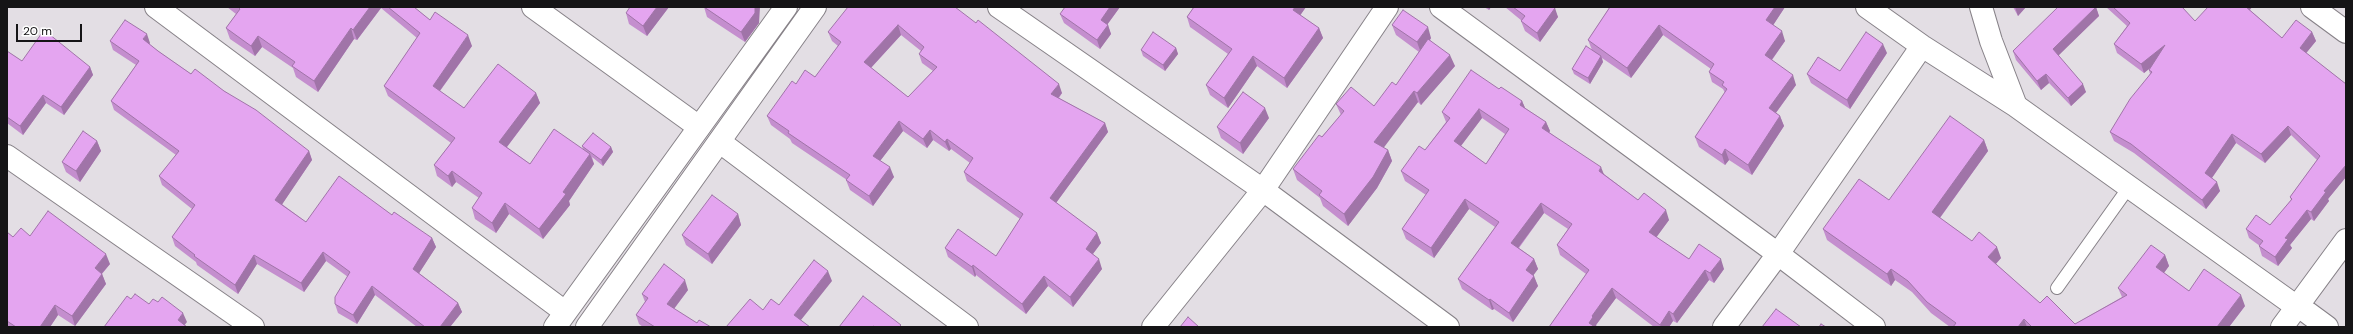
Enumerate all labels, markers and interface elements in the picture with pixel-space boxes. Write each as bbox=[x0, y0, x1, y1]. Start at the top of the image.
scale bar bbox=[18, 16, 84, 42]
text: 20 m bbox=[23, 23, 52, 39]

